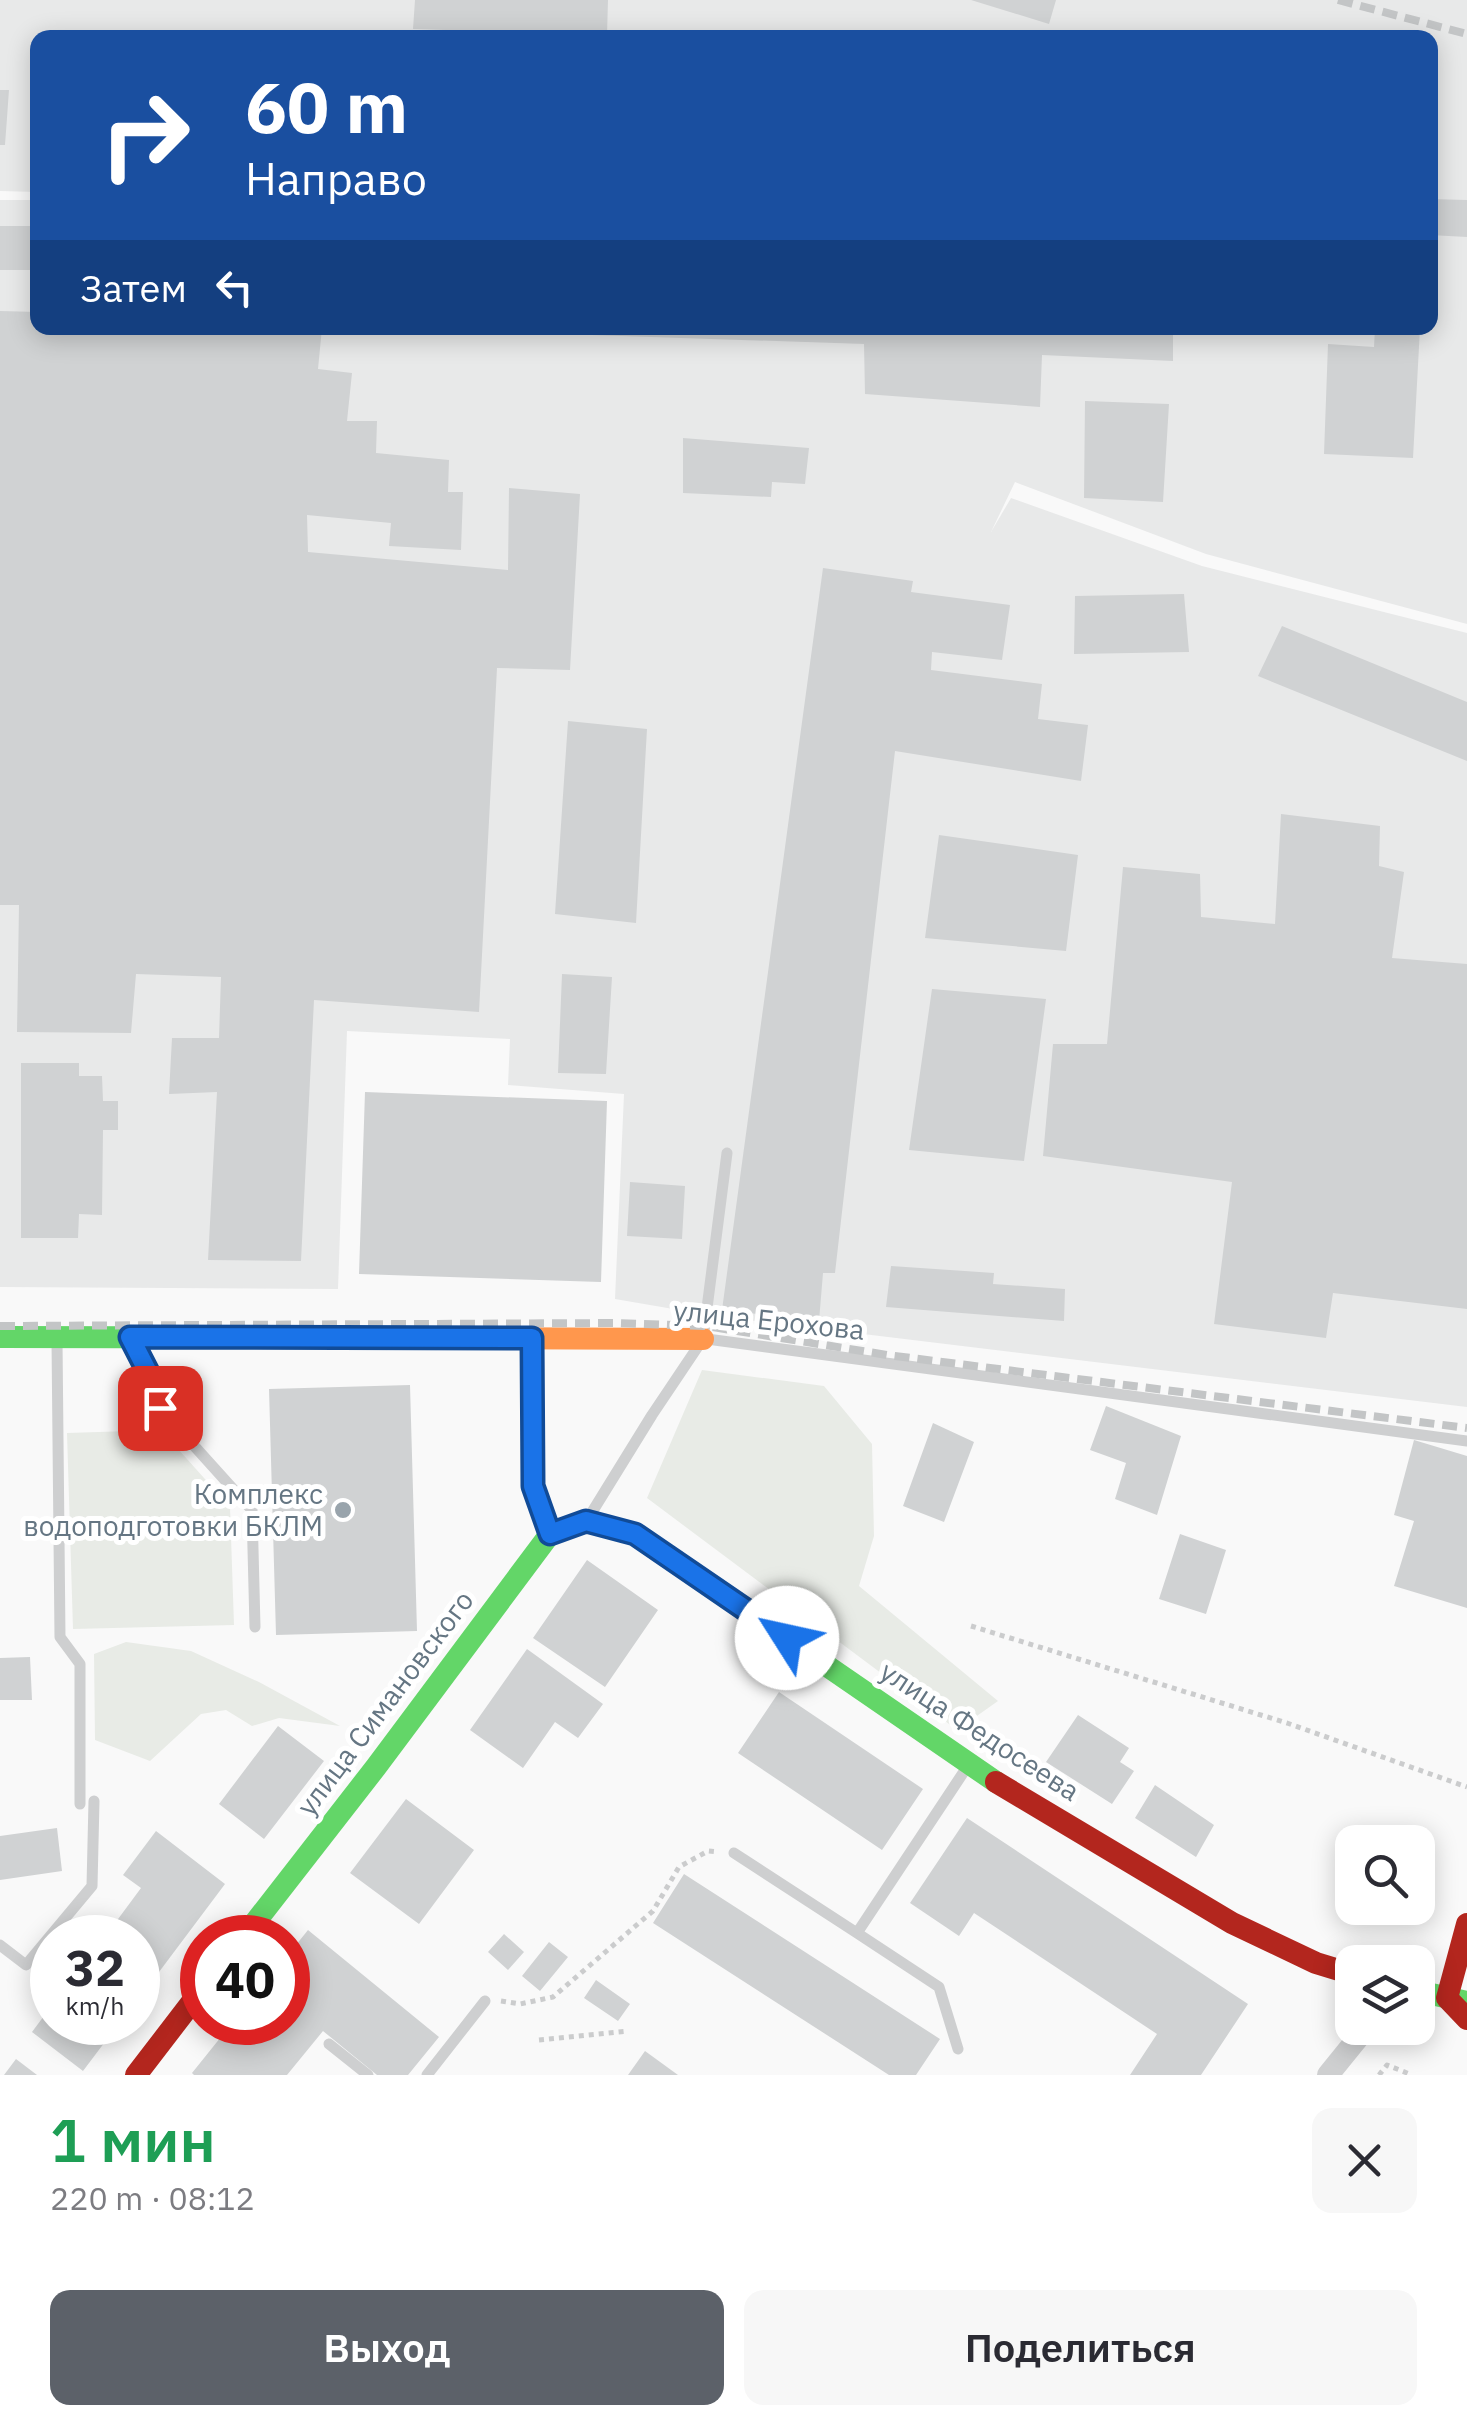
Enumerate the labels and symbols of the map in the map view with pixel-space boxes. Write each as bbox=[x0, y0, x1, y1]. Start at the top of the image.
street label: улица Ерохова bbox=[672, 1291, 867, 1348]
pin bbox=[118, 1366, 203, 1451]
place label: Комплекс водоподготовки БКЛМ bbox=[23, 1475, 323, 1544]
marker: Комплекс водоподготовки БКЛМ bbox=[332, 1499, 354, 1521]
street label: улица Симановского bbox=[288, 1583, 481, 1823]
position arrow bbox=[735, 1586, 839, 1690]
street label: улица Федосеева bbox=[873, 1652, 1087, 1809]
speed limit sign: 40 bbox=[180, 1915, 310, 2045]

